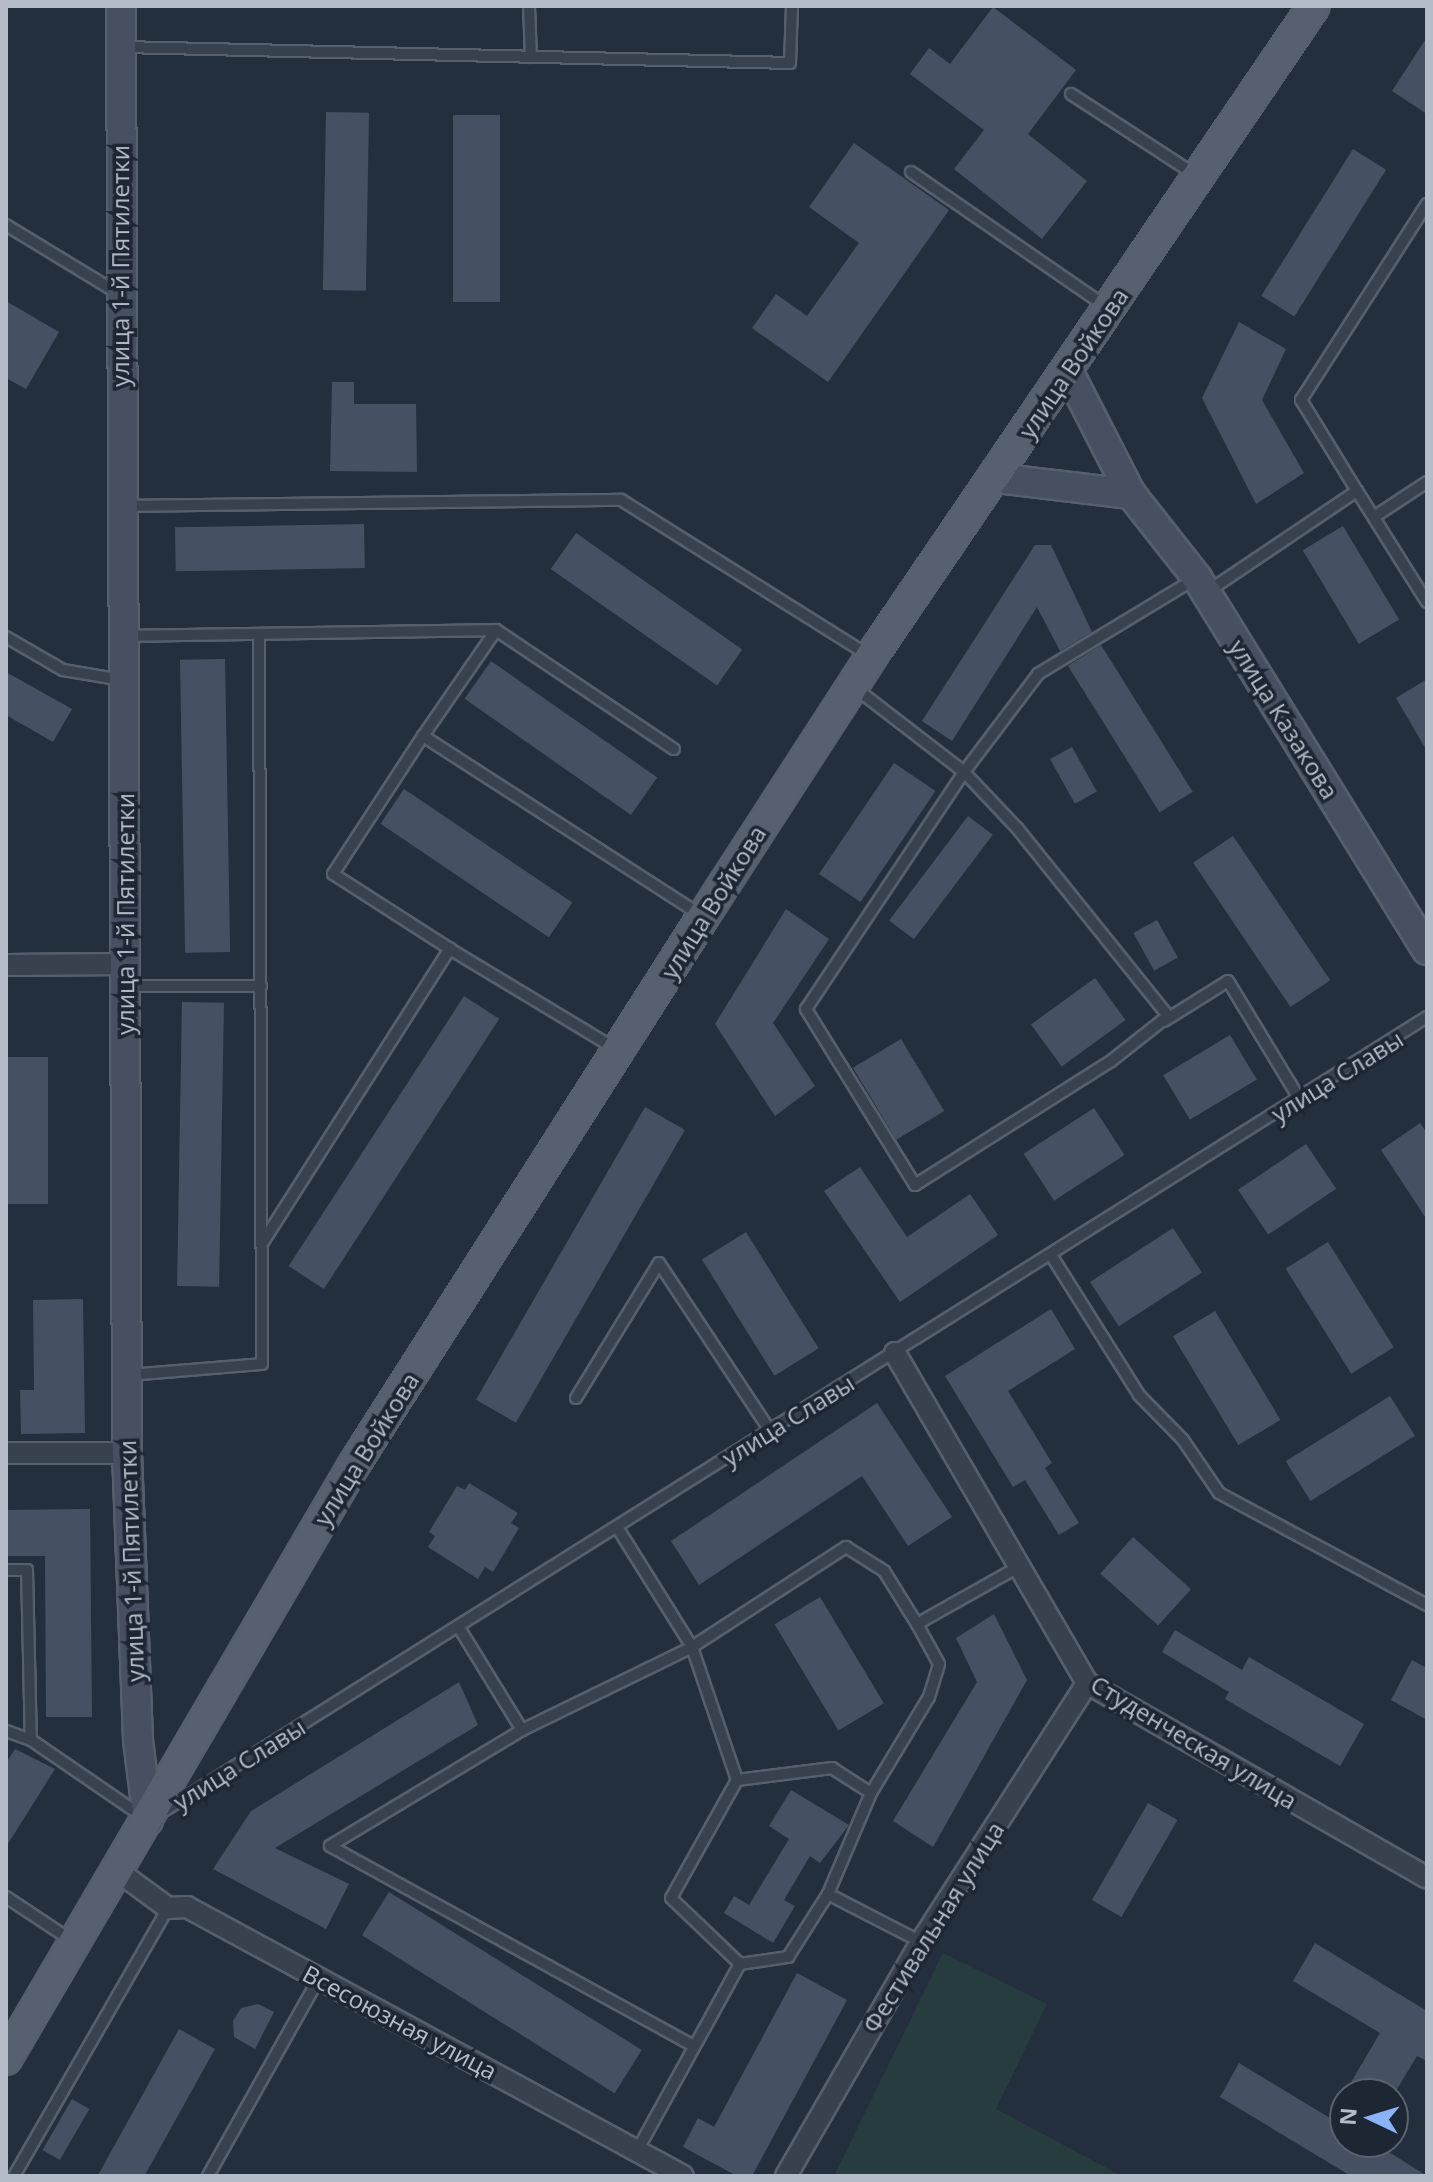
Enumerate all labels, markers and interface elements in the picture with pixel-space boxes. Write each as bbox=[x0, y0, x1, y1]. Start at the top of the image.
street label: улица 1-й Пятилетки bbox=[106, 145, 134, 387]
street label: улица Войкова bbox=[1012, 283, 1134, 443]
street label: улица Казакова bbox=[1223, 634, 1345, 804]
street label: улица 1-й Пятилетки bbox=[111, 793, 139, 1035]
street label: улица Войкова bbox=[654, 820, 772, 984]
street label: улица Славы bbox=[1266, 1024, 1408, 1128]
street label: улица Войкова bbox=[307, 1367, 425, 1531]
street label: улица Славы bbox=[717, 1368, 859, 1472]
street label: улица 1-й Пятилетки bbox=[112, 1440, 150, 1682]
street label: Студенческая улица bbox=[1086, 1669, 1302, 1815]
street label: улица Славы bbox=[168, 1712, 310, 1816]
street label: Фестивальная улица bbox=[856, 1816, 1010, 2038]
street label: Всесоюзная улица bbox=[298, 1959, 502, 2085]
north arrow bbox=[1329, 2078, 1409, 2158]
text: N bbox=[1331, 2107, 1363, 2126]

